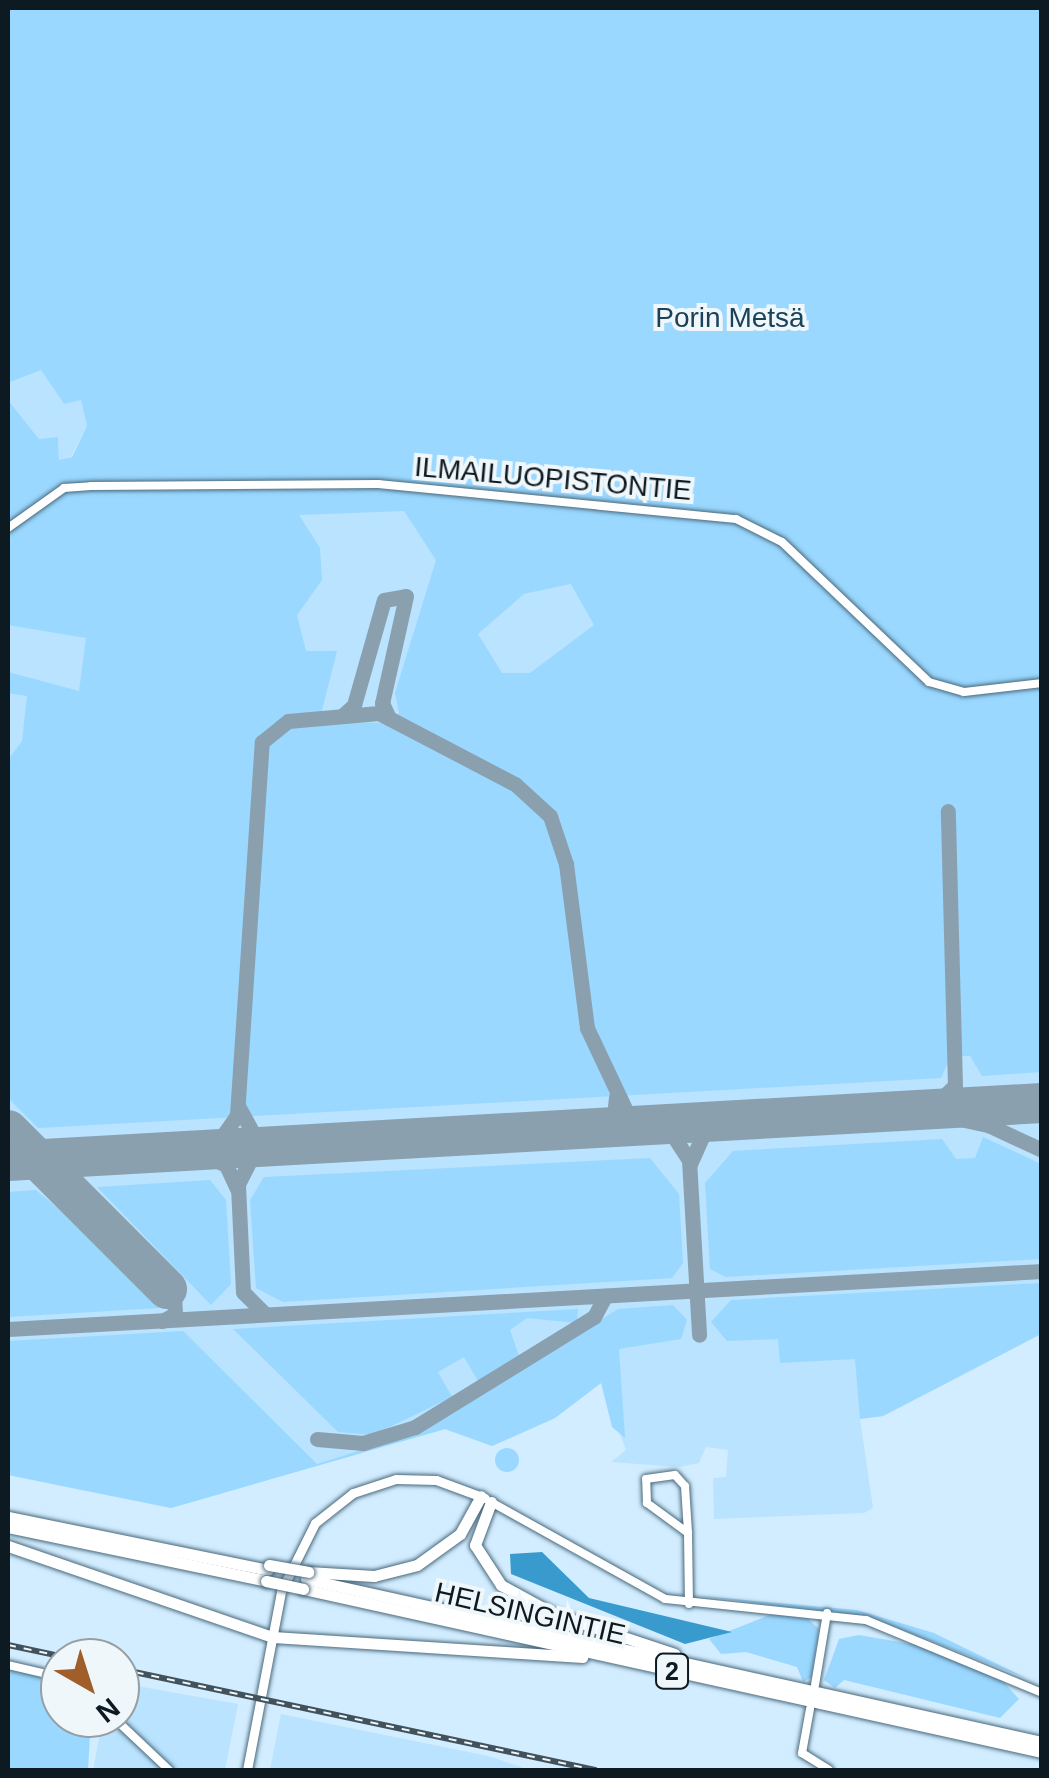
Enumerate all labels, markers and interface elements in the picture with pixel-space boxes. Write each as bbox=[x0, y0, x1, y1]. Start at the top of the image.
park label: Porin Metsä bbox=[655, 301, 805, 335]
street label: ILMAILUOPISTONTIE bbox=[413, 450, 693, 508]
street label: HELSINGINTIE bbox=[431, 1576, 629, 1652]
north arrow bbox=[40, 1638, 140, 1738]
road number: 2 bbox=[654, 1651, 690, 1691]
text: N bbox=[90, 1692, 126, 1729]

